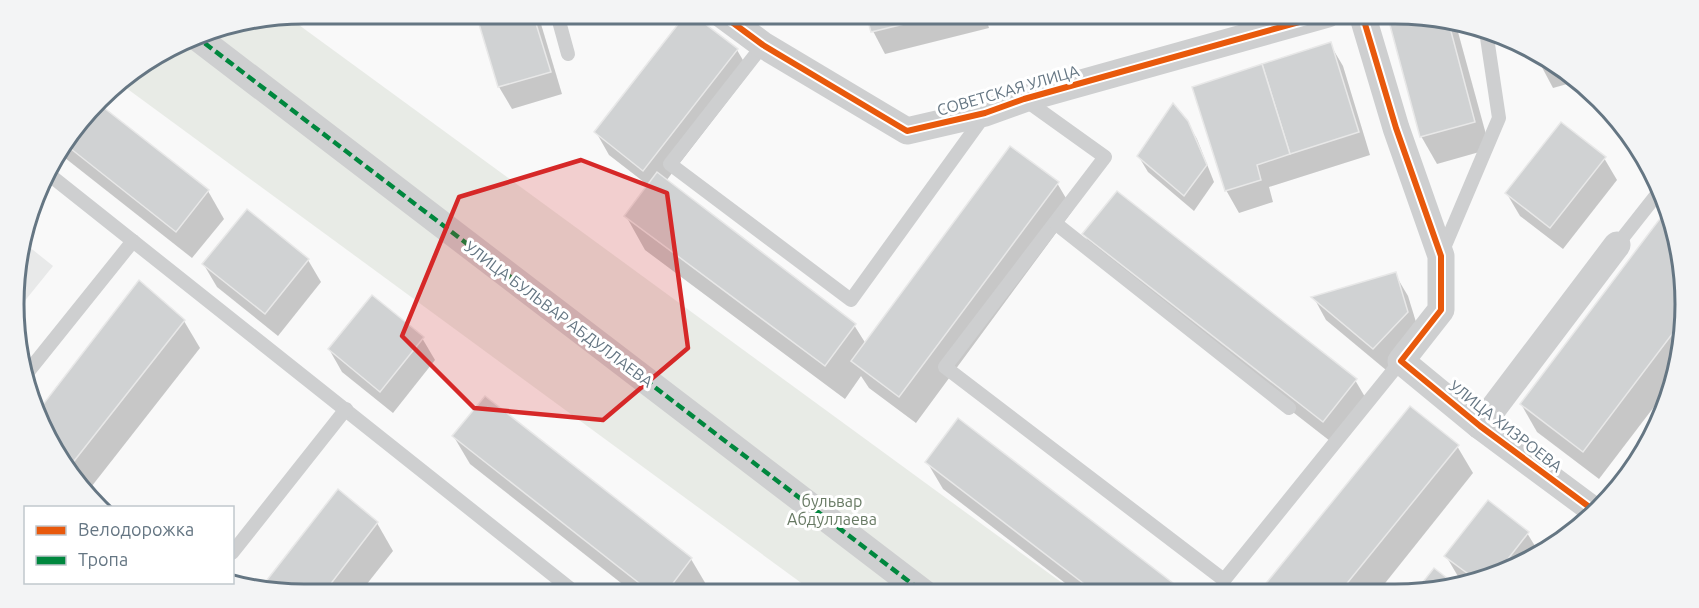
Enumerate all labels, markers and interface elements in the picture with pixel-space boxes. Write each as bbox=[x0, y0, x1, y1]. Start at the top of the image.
street label: СОВЕТСКАЯ УЛИЦА bbox=[935, 61, 1082, 119]
street label: УЛИЦА БУЛЬВАР АБДУЛЛАЕВА bbox=[461, 237, 657, 391]
street label: УЛИЦА ХИЗРОЕВА bbox=[1446, 376, 1566, 476]
park label: бульвар Абдуллаева bbox=[787, 492, 877, 528]
legend bbox=[24, 506, 234, 584]
text: Велодорожка bbox=[78, 519, 194, 539]
text: Тропа bbox=[78, 549, 128, 569]

